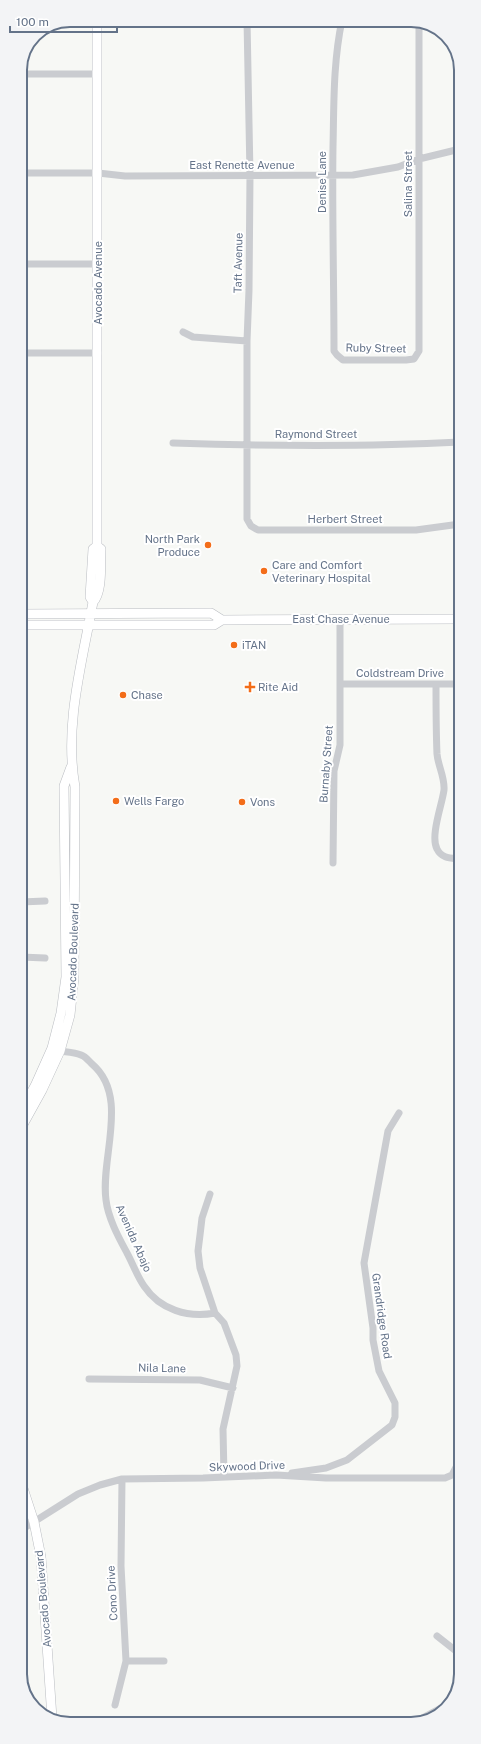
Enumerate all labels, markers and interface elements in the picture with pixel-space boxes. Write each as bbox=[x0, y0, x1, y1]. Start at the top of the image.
scale bar bbox=[10, 8, 117, 34]
text: 100 m bbox=[16, 15, 49, 29]
street label: Denise Lane bbox=[316, 151, 328, 213]
street label: Salina Street bbox=[402, 151, 414, 217]
street label: East Renette Avenue bbox=[189, 159, 295, 171]
street label: Taft Avenue bbox=[231, 233, 245, 293]
street label: Avocado Avenue bbox=[92, 241, 104, 325]
street label: Ruby Street bbox=[345, 341, 407, 355]
street label: Raymond Street bbox=[275, 428, 357, 440]
street label: Herbert Street bbox=[308, 513, 382, 525]
place label: North Park Produce bbox=[145, 533, 200, 558]
marker: North Park Produce bbox=[203, 540, 213, 550]
place label: Care and Comfort Veterinary Hospital bbox=[272, 559, 371, 584]
marker: Care and Comfort Veterinary Hospital bbox=[259, 566, 269, 576]
street label: East Chase Avenue bbox=[292, 613, 390, 625]
place label: iTAN bbox=[242, 639, 266, 651]
marker: iTAN bbox=[229, 640, 239, 650]
street label: Coldstream Drive bbox=[356, 667, 444, 679]
place label: Rite Aid bbox=[258, 681, 298, 693]
marker: Rite Aid bbox=[245, 682, 255, 692]
place label: Chase bbox=[131, 689, 163, 701]
marker: Chase bbox=[118, 690, 128, 700]
street label: Burnaby Street bbox=[317, 725, 335, 803]
place label: Wells Fargo bbox=[124, 795, 184, 807]
marker: Wells Fargo bbox=[111, 796, 121, 806]
place label: Vons bbox=[250, 796, 275, 808]
marker: Vons bbox=[237, 797, 247, 807]
street label: Avocado Boulevard bbox=[65, 903, 81, 1001]
street label: Avenida Abajo bbox=[114, 1202, 154, 1274]
street label: Grandridge Road bbox=[370, 1272, 394, 1360]
street label: Nila Lane bbox=[138, 1362, 186, 1374]
street label: Skywood Drive bbox=[209, 1459, 285, 1473]
street label: Avocado Boulevard bbox=[33, 1550, 53, 1648]
street label: Cono Drive bbox=[105, 1565, 119, 1621]

